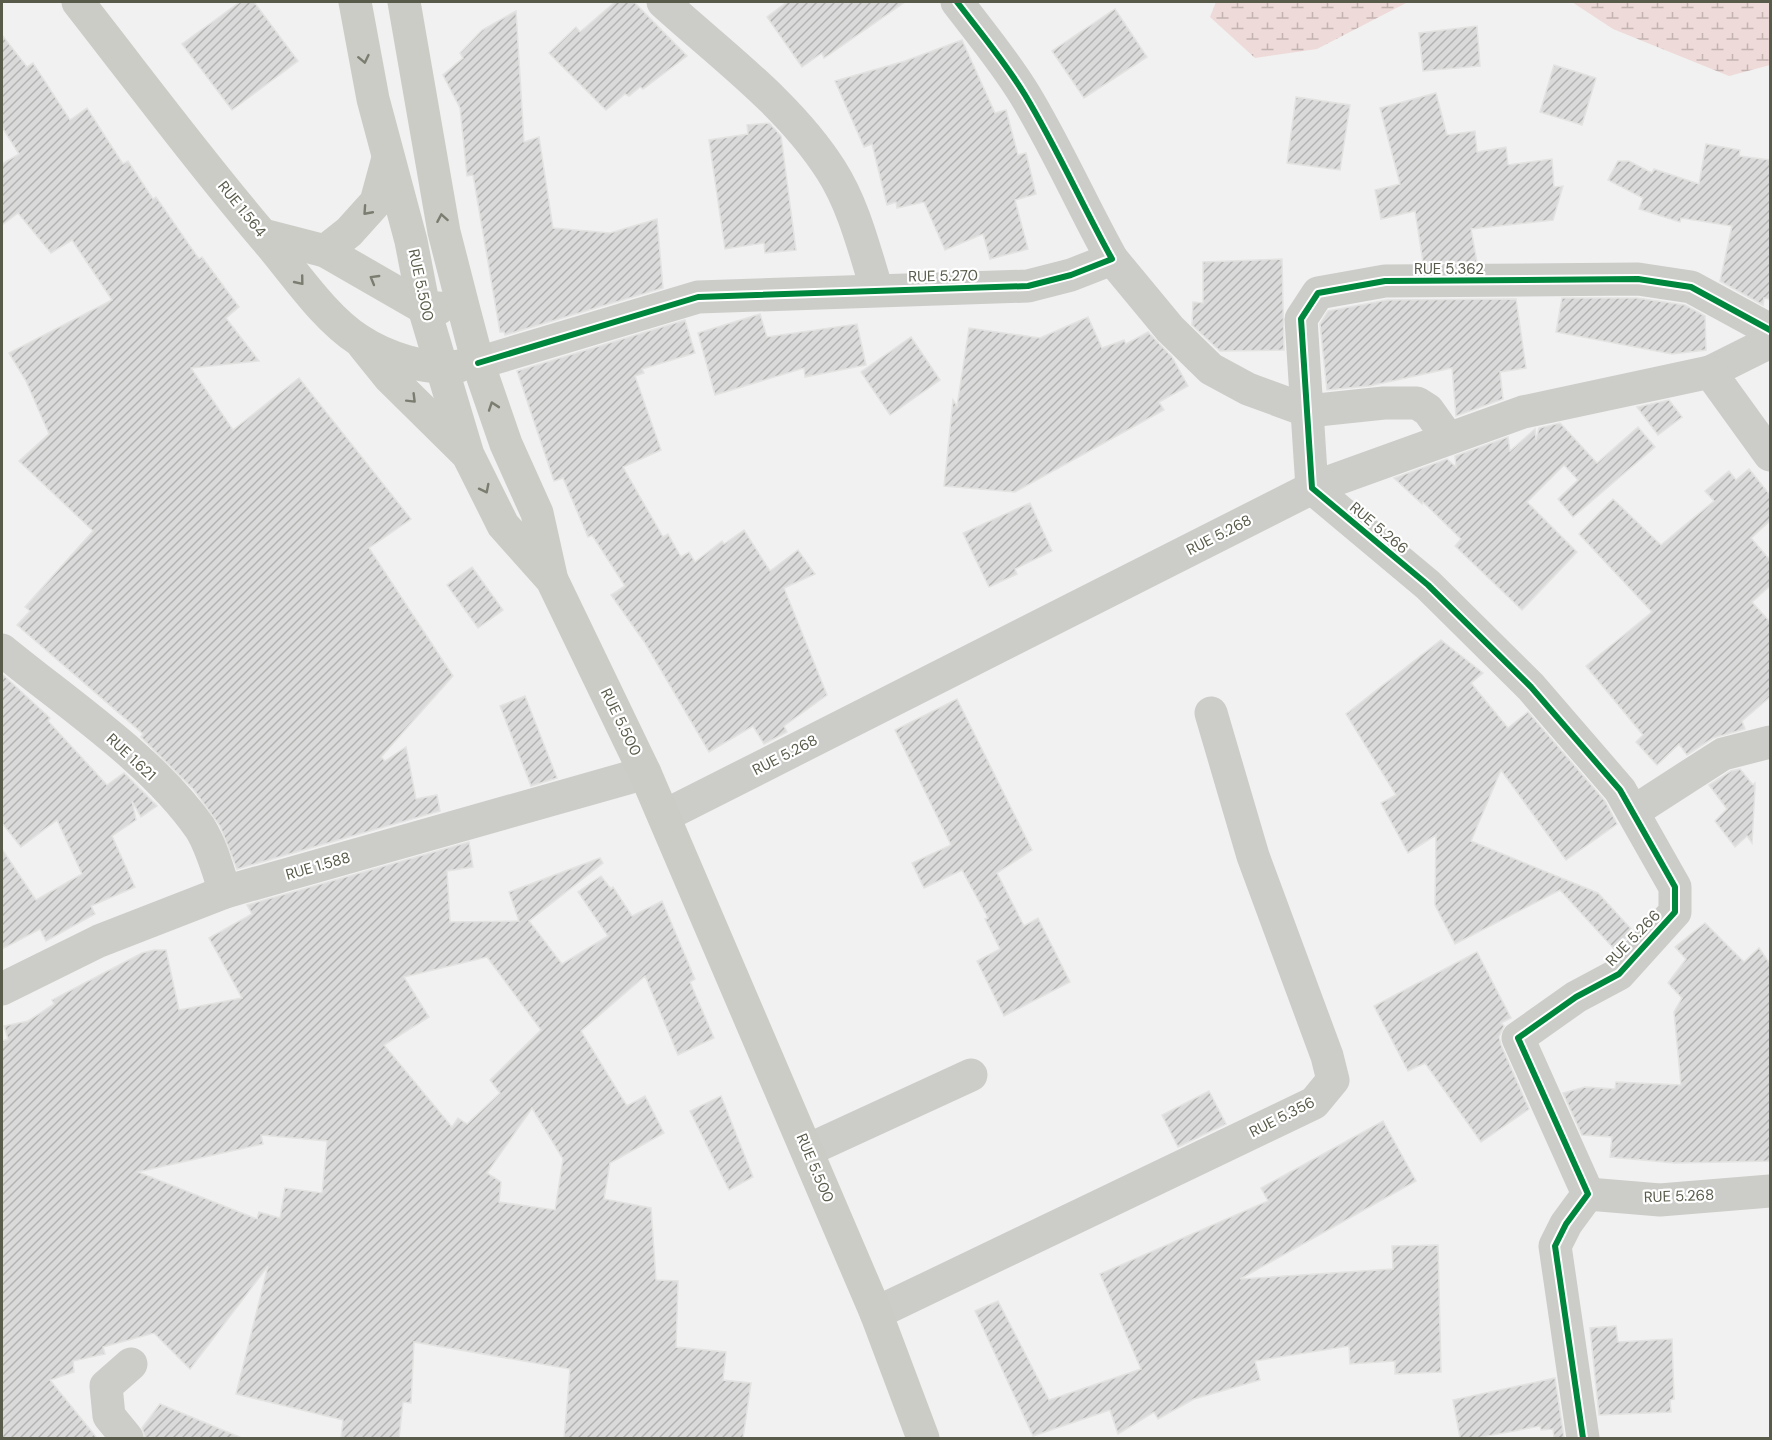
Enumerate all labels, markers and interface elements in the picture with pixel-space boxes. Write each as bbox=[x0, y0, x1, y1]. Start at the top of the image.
one-way arrow bbox=[357, 54, 370, 64]
street label: RUE 1.564 bbox=[213, 177, 271, 241]
one-way arrow bbox=[364, 204, 375, 215]
one-way arrow bbox=[436, 214, 449, 224]
street label: RUE 5.500 bbox=[404, 247, 438, 323]
street label: RUE 5.362 bbox=[1414, 259, 1484, 279]
street label: RUE 5.270 bbox=[908, 265, 978, 287]
one-way arrow bbox=[293, 274, 304, 285]
one-way arrow bbox=[370, 275, 380, 286]
one-way arrow bbox=[404, 392, 415, 403]
one-way arrow bbox=[488, 401, 500, 412]
one-way arrow bbox=[477, 482, 489, 493]
street label: RUE 5.266 bbox=[1345, 498, 1413, 558]
street label: RUE 5.268 bbox=[1183, 510, 1255, 560]
street label: RUE 5.500 bbox=[596, 685, 646, 759]
street label: RUE 1.621 bbox=[102, 729, 160, 785]
street label: RUE 5.268 bbox=[749, 730, 821, 780]
street label: RUE 1.588 bbox=[283, 847, 353, 885]
street label: RUE 5.266 bbox=[1601, 906, 1665, 970]
street label: RUE 5.356 bbox=[1246, 1092, 1318, 1142]
street label: RUE 5.500 bbox=[792, 1130, 838, 1206]
street label: RUE 5.268 bbox=[1643, 1185, 1715, 1207]

